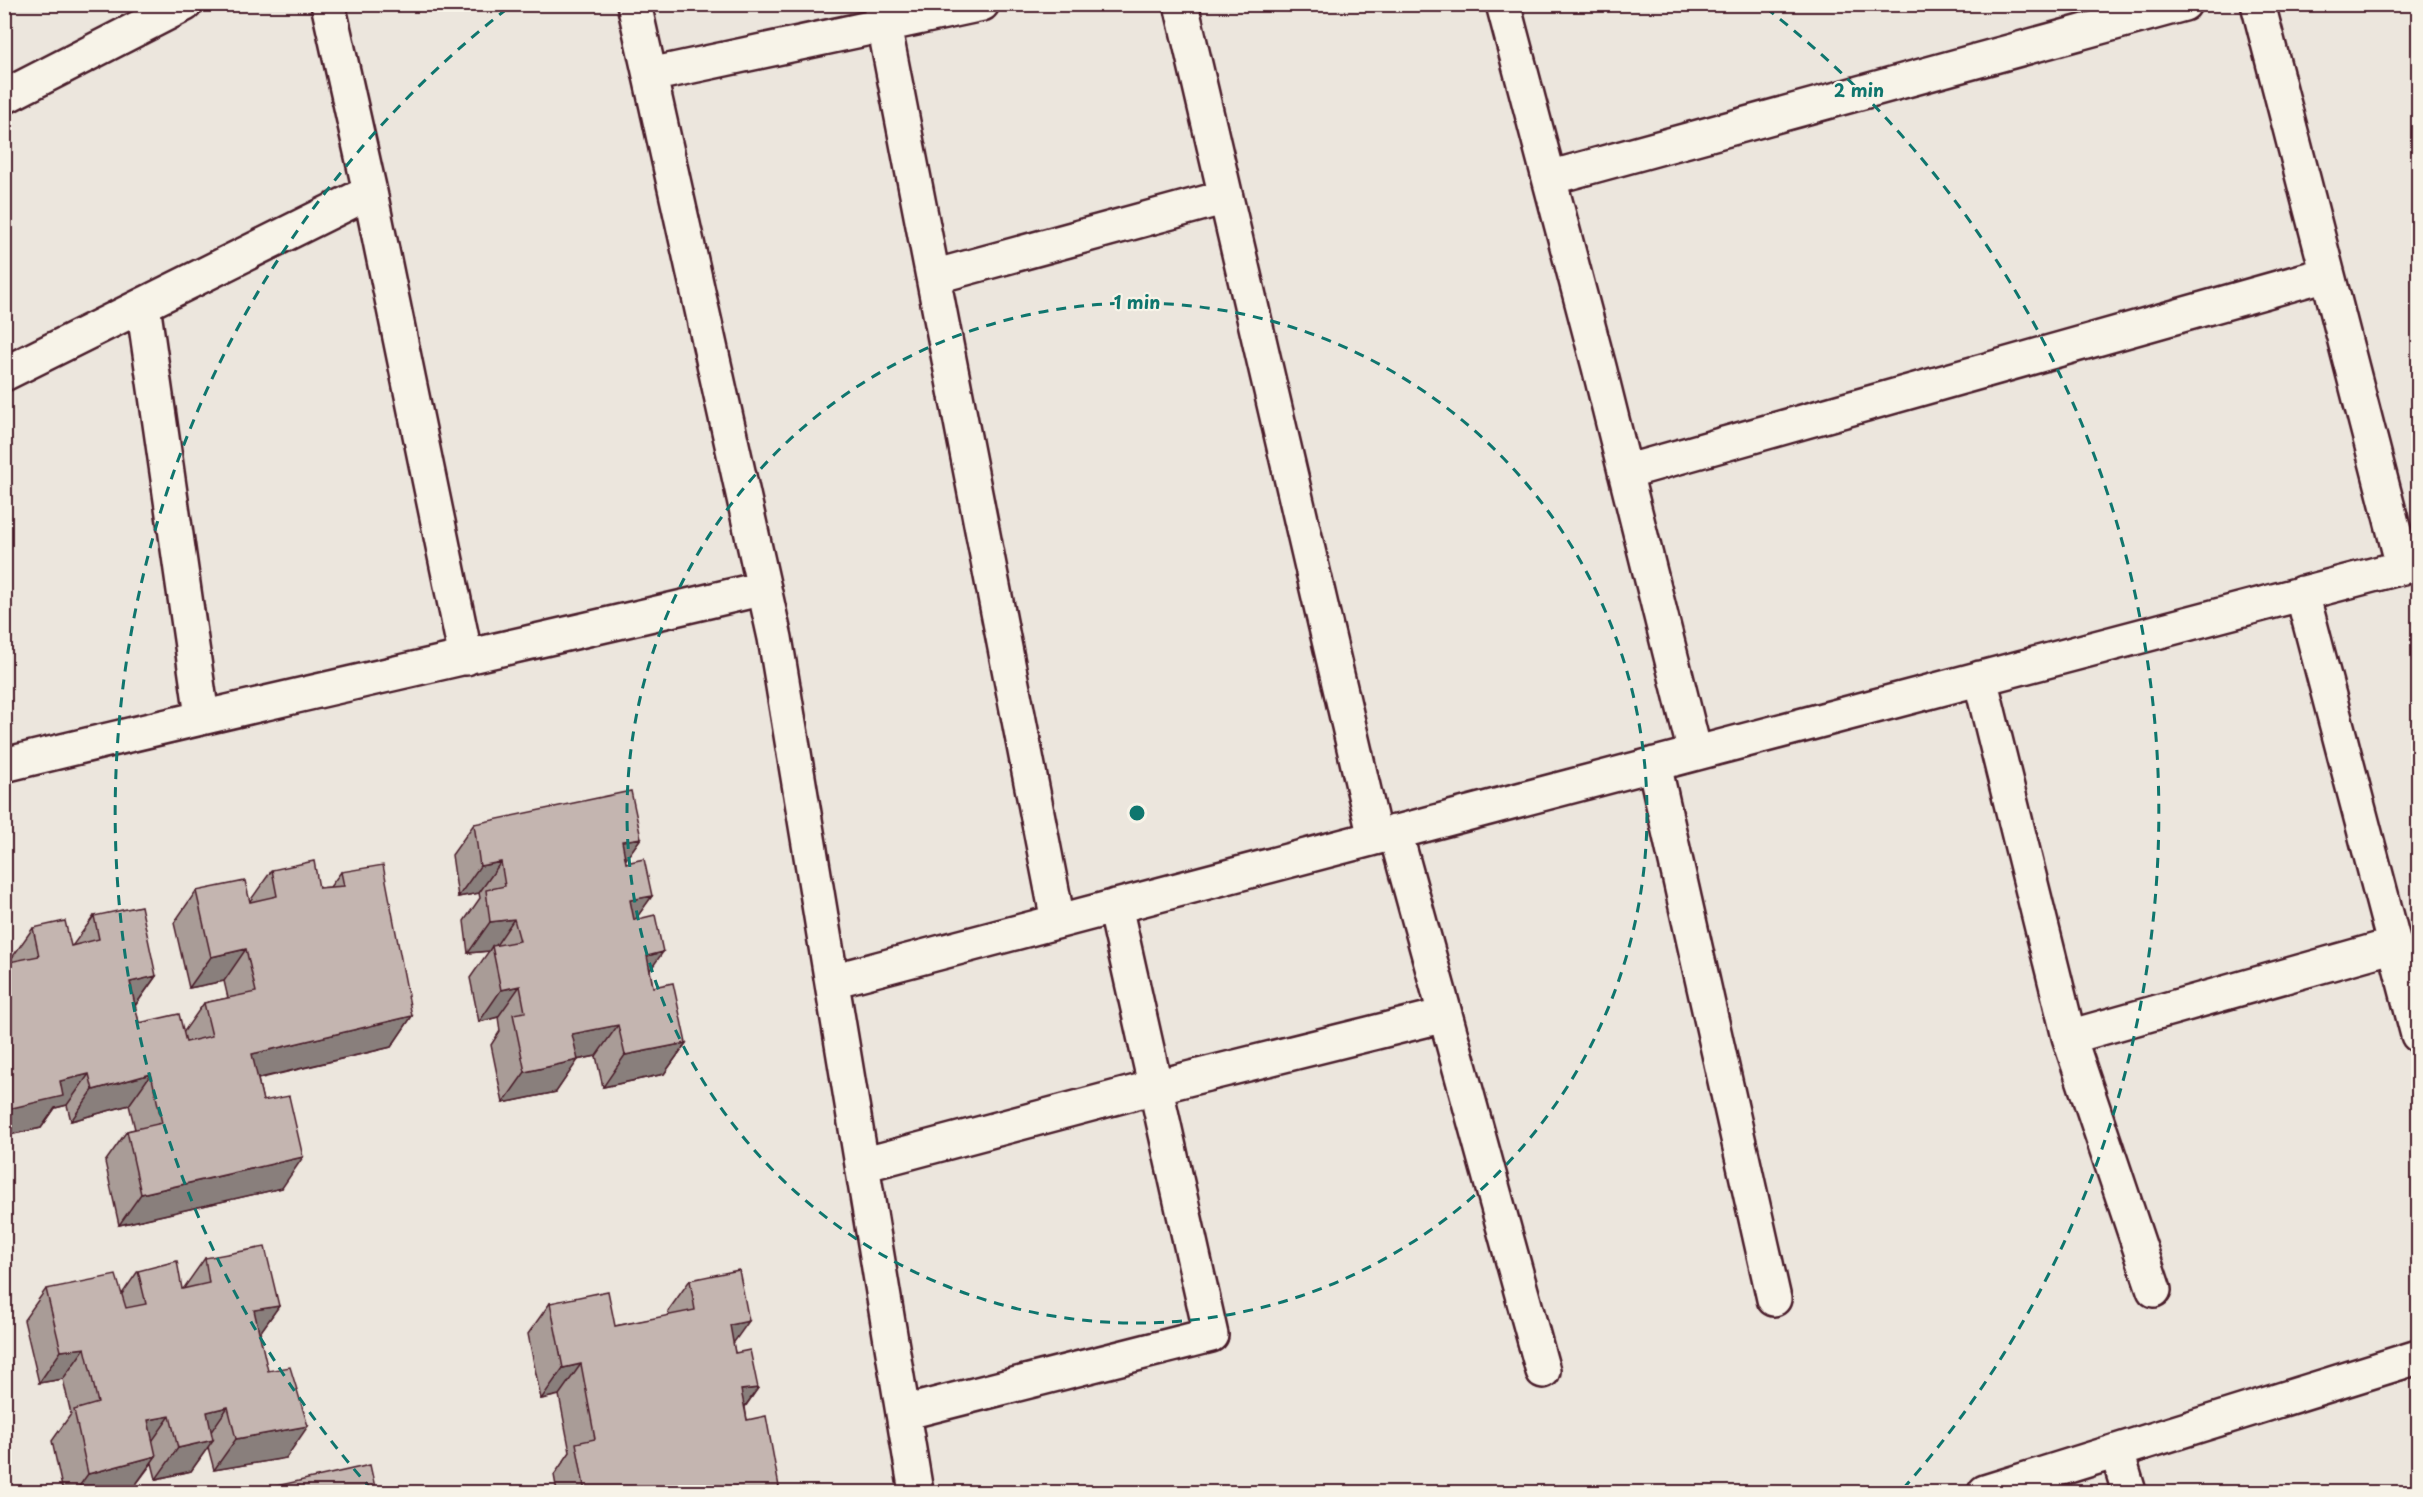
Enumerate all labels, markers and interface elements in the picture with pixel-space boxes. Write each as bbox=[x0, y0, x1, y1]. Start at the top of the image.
text: 2 min bbox=[1834, 76, 1884, 103]
text: 1 min bbox=[1114, 288, 1160, 315]
centre of rings bbox=[1127, 803, 1147, 823]

